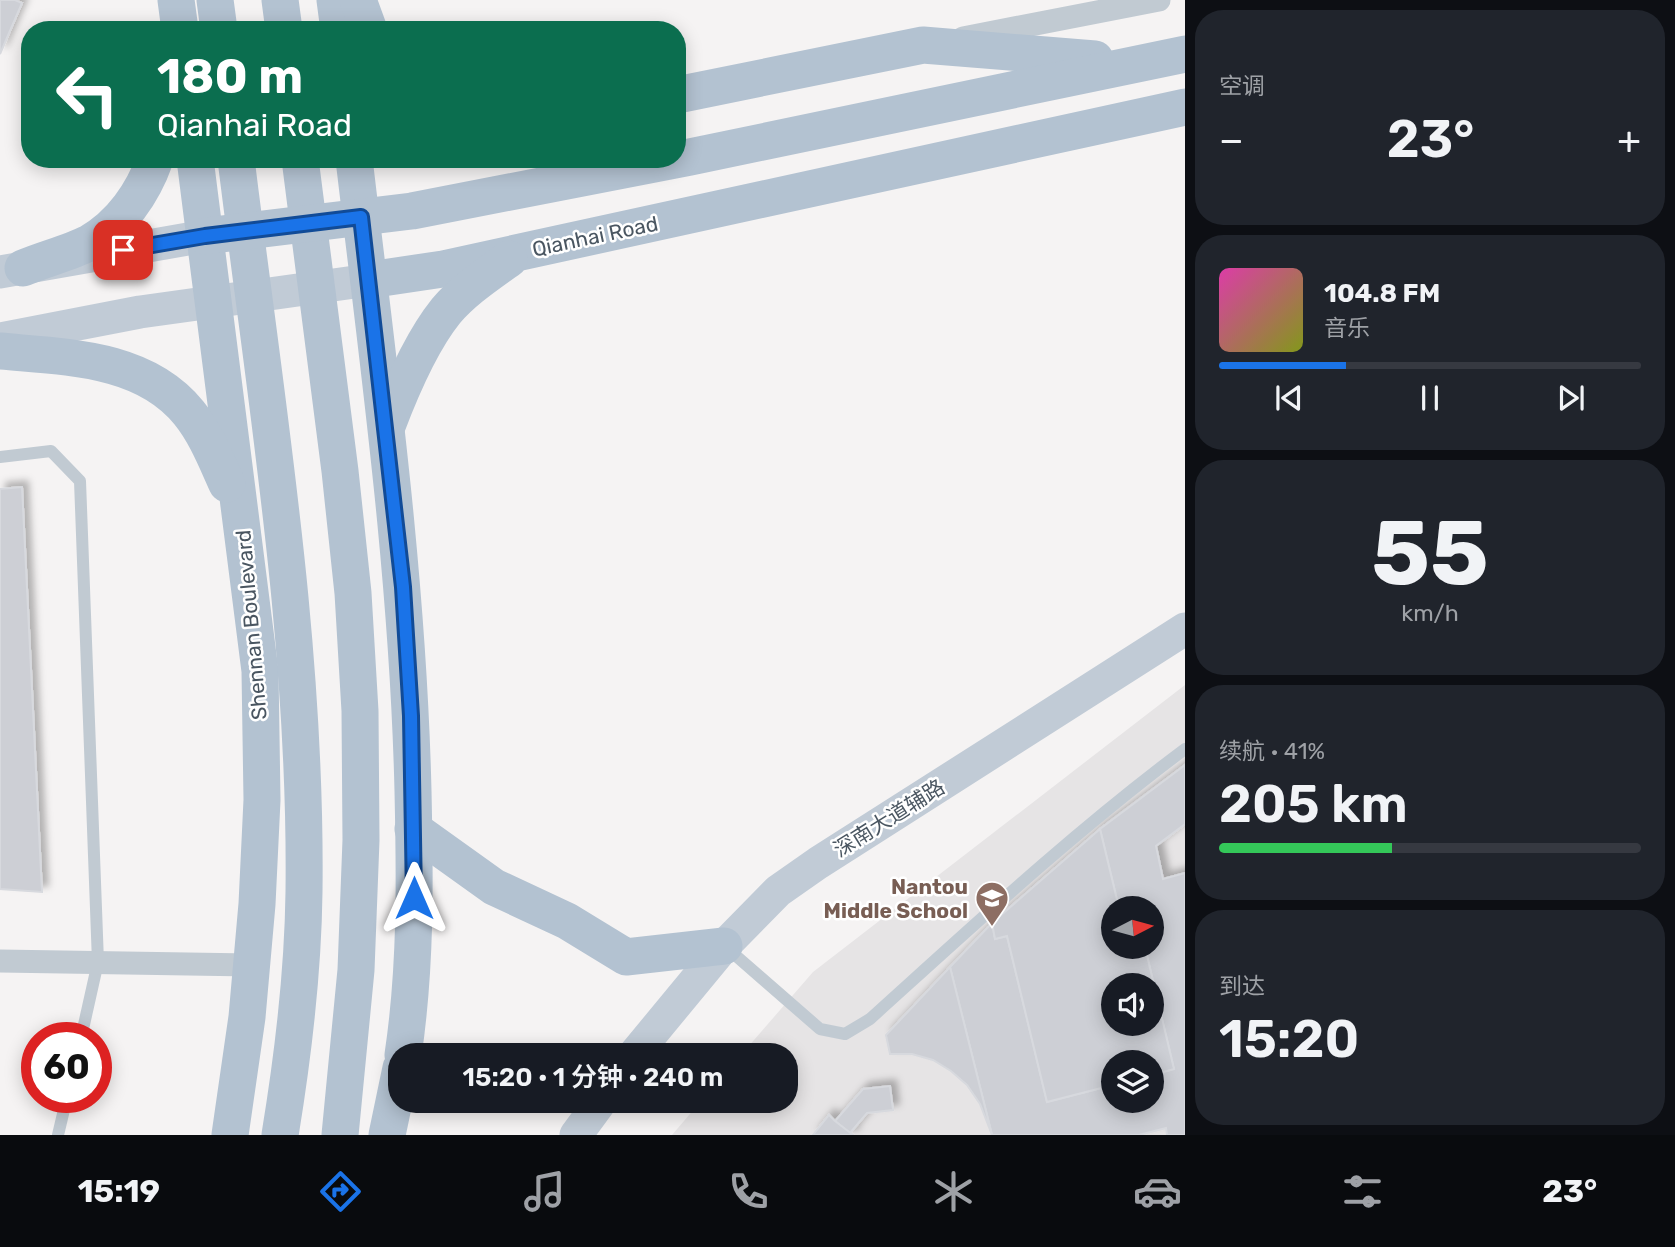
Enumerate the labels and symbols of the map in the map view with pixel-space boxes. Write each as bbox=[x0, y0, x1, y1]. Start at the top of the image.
street label: Qianhai Road bbox=[530, 210, 660, 262]
pin bbox=[93, 220, 153, 280]
street label: Shennan Boulevard bbox=[230, 529, 272, 721]
street label: 深南大道辅路 bbox=[829, 774, 949, 862]
position arrow bbox=[377, 861, 451, 935]
place label: Nantou Middle School bbox=[824, 874, 968, 923]
school or university icon: Nantou Middle School bbox=[973, 879, 1011, 928]
north arrow bbox=[1101, 896, 1164, 959]
speed limit sign: 60 bbox=[21, 1022, 112, 1113]

